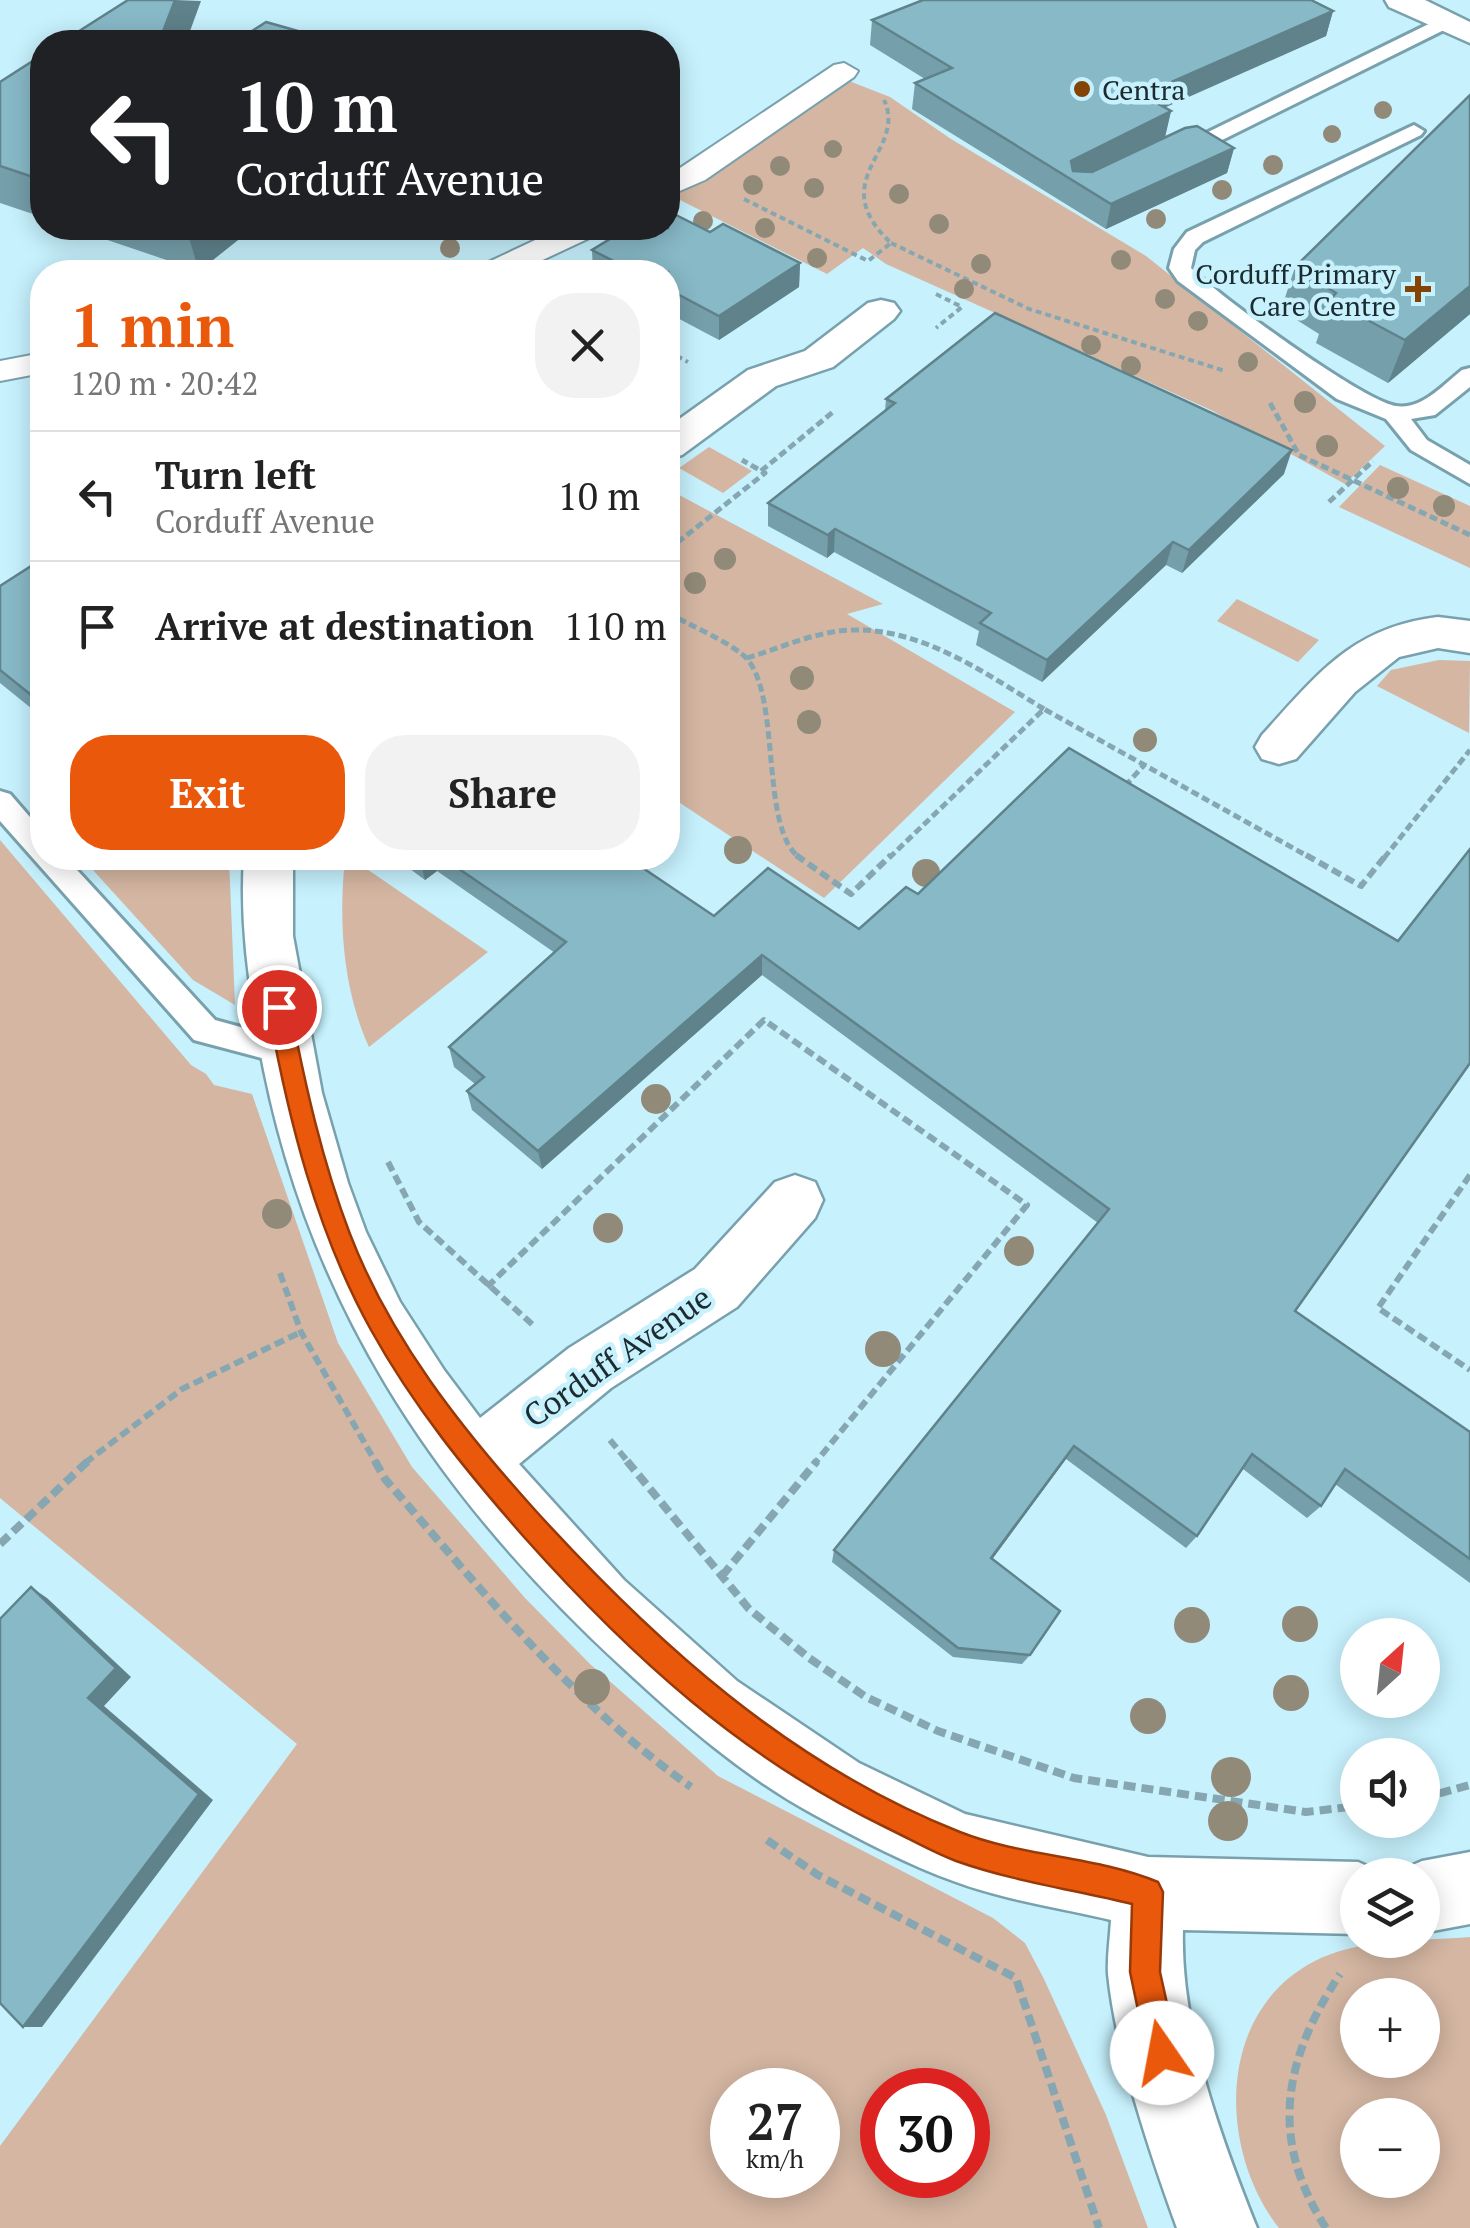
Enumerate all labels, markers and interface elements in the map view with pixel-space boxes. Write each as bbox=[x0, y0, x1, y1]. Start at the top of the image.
text: 10 m bbox=[235, 59, 398, 152]
icon: left bbox=[70, 70, 200, 200]
place label: Centra bbox=[1102, 71, 1185, 108]
marker: Centra bbox=[1071, 78, 1093, 100]
text: Corduff Avenue bbox=[235, 148, 544, 208]
place label: Corduff Primary Care Centre bbox=[1195, 255, 1397, 324]
marker: Corduff Primary Care Centre bbox=[1405, 276, 1431, 302]
text: 1 min bbox=[70, 285, 234, 364]
button: close bbox=[535, 293, 640, 398]
text: 120 m · 20:42 bbox=[70, 362, 258, 404]
text: Turn left bbox=[155, 450, 316, 500]
icon: left bbox=[70, 469, 125, 524]
text: 10 m bbox=[557, 471, 640, 521]
text: Corduff Avenue bbox=[155, 500, 375, 542]
icon: arrive bbox=[70, 599, 125, 654]
text: Arrive at destination bbox=[155, 601, 534, 651]
text: 110 m bbox=[564, 601, 667, 651]
button: Exit bbox=[70, 735, 345, 850]
button: Share bbox=[365, 735, 640, 850]
pin bbox=[237, 965, 322, 1050]
icon: arrive bbox=[252, 980, 307, 1035]
street label: Corduff Avenue bbox=[515, 1276, 719, 1436]
north arrow bbox=[1340, 1618, 1440, 1718]
map controls bbox=[1340, 1618, 1440, 2198]
button: sound bbox=[1340, 1738, 1440, 1838]
button: layers bbox=[1340, 1858, 1440, 1958]
button: + bbox=[1340, 1978, 1440, 2078]
position arrow bbox=[1110, 2001, 1214, 2105]
speed limit sign: 30 bbox=[860, 2068, 990, 2198]
text: 27 bbox=[747, 2088, 803, 2154]
button: − bbox=[1340, 2098, 1440, 2198]
text: km/h bbox=[746, 2142, 804, 2175]

